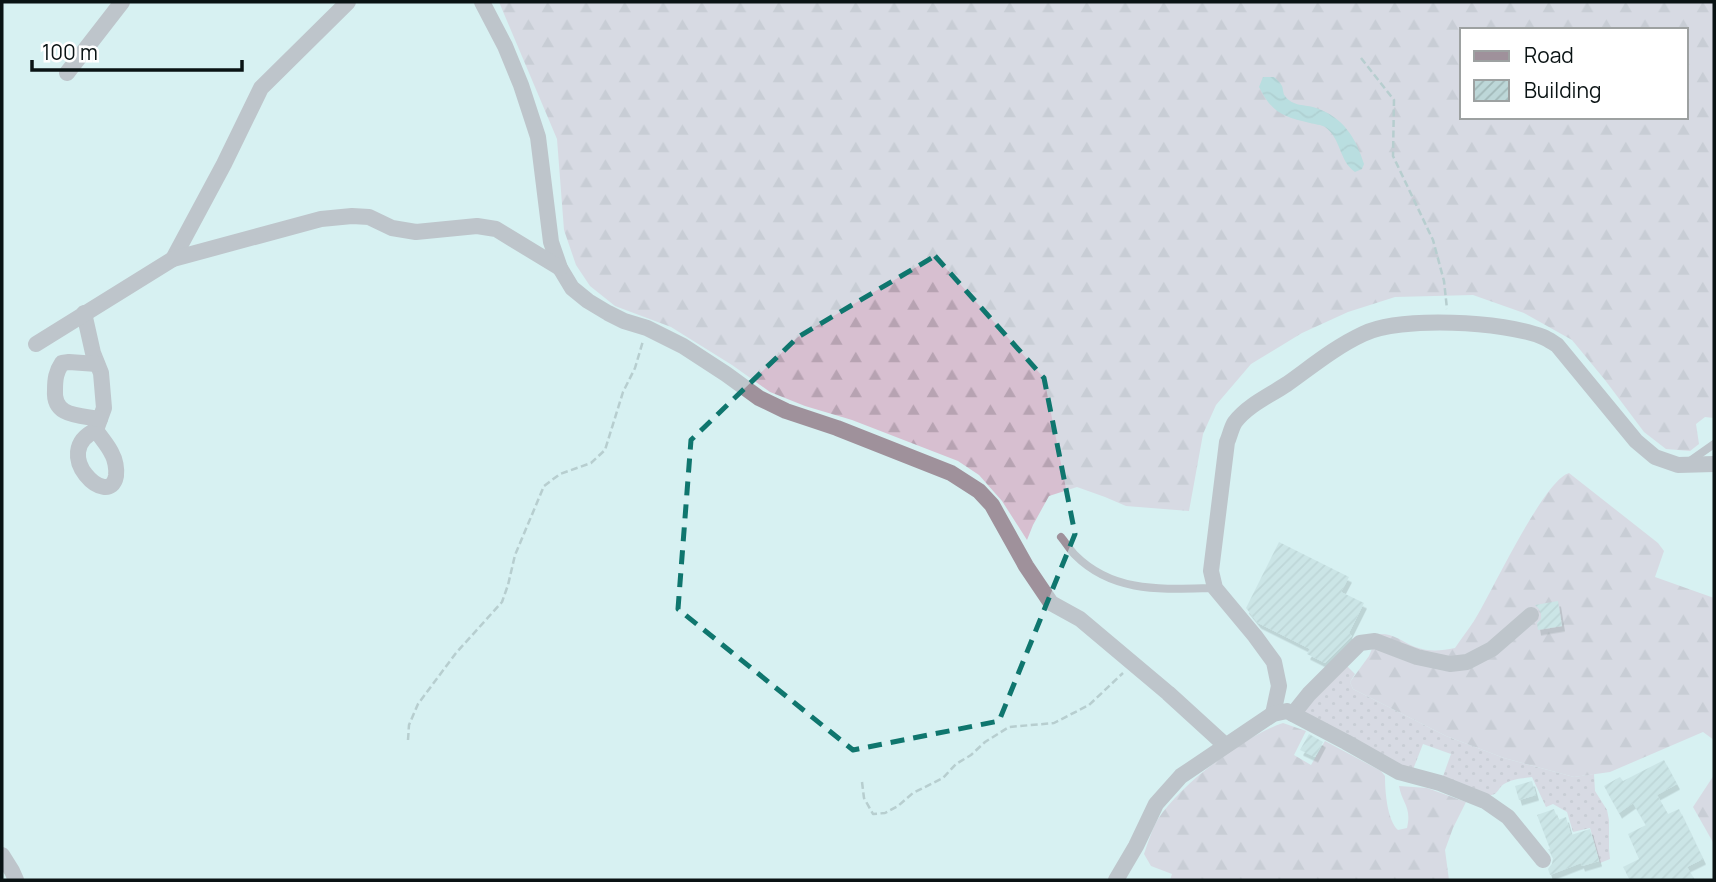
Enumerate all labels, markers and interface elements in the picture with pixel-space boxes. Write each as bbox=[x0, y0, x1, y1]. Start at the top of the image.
scale bar bbox=[32, 28, 242, 72]
legend bbox=[1460, 28, 1688, 119]
text: 100 m bbox=[42, 38, 98, 66]
text: Road bbox=[1524, 41, 1574, 69]
text: Building bbox=[1524, 76, 1601, 104]

